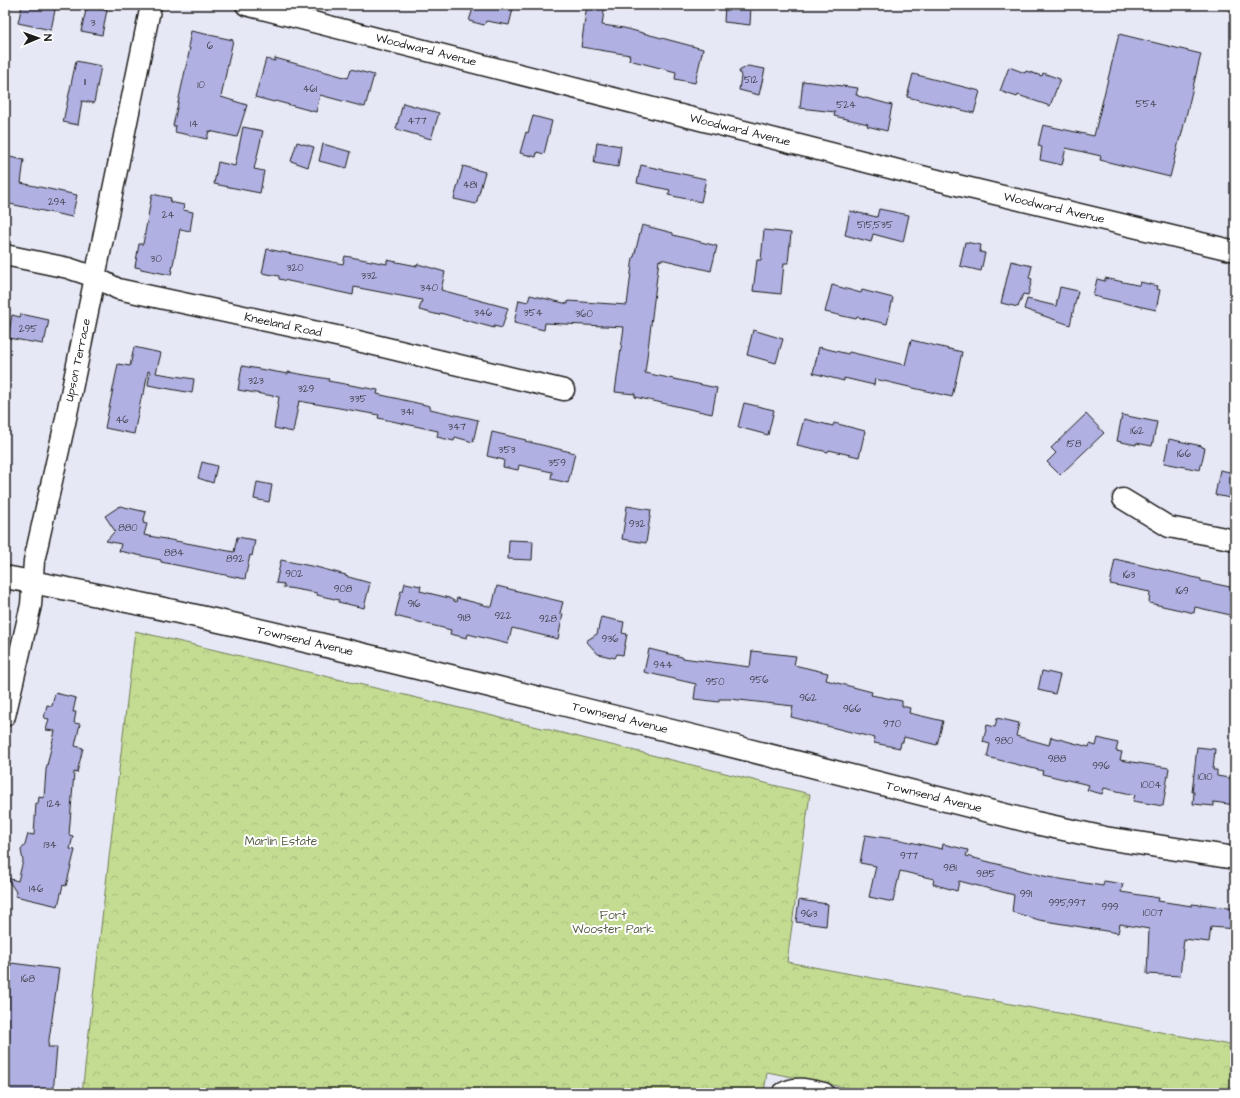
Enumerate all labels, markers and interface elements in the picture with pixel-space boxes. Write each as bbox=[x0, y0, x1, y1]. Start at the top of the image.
house number: 3 bbox=[90, 16, 96, 30]
north arrow bbox=[18, 18, 58, 58]
street label: Woodward Avenue bbox=[374, 29, 479, 71]
text: N bbox=[40, 34, 55, 41]
house number: 6 bbox=[207, 39, 214, 53]
house number: 512 bbox=[744, 73, 758, 87]
house number: 11 bbox=[84, 75, 87, 89]
house number: 10 bbox=[197, 78, 205, 92]
house number: 461 bbox=[303, 82, 318, 96]
house number: 554 bbox=[1136, 97, 1157, 111]
house number: 524 bbox=[836, 98, 856, 112]
street label: Woodward Avenue bbox=[688, 109, 793, 151]
house number: 477 bbox=[407, 114, 427, 128]
house number: 14 bbox=[190, 117, 198, 131]
house number: 481 bbox=[463, 178, 478, 192]
street label: Woodward Avenue bbox=[1002, 188, 1107, 228]
house number: 294 bbox=[48, 195, 66, 209]
house number: 24 bbox=[162, 208, 174, 222]
house number: 515;535 bbox=[857, 218, 893, 232]
house number: 30 bbox=[150, 252, 162, 266]
house number: 320 bbox=[286, 261, 304, 275]
house number: 332 bbox=[361, 269, 377, 283]
house number: 340 bbox=[420, 281, 438, 295]
house number: 346 bbox=[474, 306, 493, 320]
house number: 354 bbox=[524, 306, 543, 320]
house number: 360 bbox=[575, 307, 593, 321]
street label: Kneeland Road bbox=[243, 308, 323, 342]
street label: Upson Terrace bbox=[61, 316, 95, 403]
house number: 295 bbox=[19, 322, 37, 336]
house number: 323 bbox=[248, 374, 264, 388]
house number: 329 bbox=[298, 382, 315, 396]
house number: 335 bbox=[349, 392, 367, 406]
house number: 341 bbox=[400, 405, 414, 419]
house number: 46 bbox=[115, 413, 129, 427]
house number: 347 bbox=[448, 420, 466, 434]
house number: 162 bbox=[1130, 424, 1144, 438]
house number: 158 bbox=[1067, 437, 1082, 451]
house number: 353 bbox=[498, 443, 516, 457]
house number: 166 bbox=[1177, 447, 1192, 461]
house number: 359 bbox=[548, 456, 566, 470]
house number: 932 bbox=[629, 517, 646, 531]
house number: 880 bbox=[118, 521, 138, 535]
house number: 884 bbox=[164, 546, 184, 560]
house number: 892 bbox=[226, 552, 244, 566]
house number: 902 bbox=[285, 567, 303, 581]
house number: 163 bbox=[1123, 568, 1135, 582]
house number: 908 bbox=[334, 582, 353, 596]
house number: 169 bbox=[1175, 584, 1189, 598]
house number: 916 bbox=[407, 597, 421, 611]
house number: 922 bbox=[494, 609, 512, 623]
house number: 918 bbox=[457, 611, 471, 625]
house number: 928 bbox=[539, 612, 557, 626]
street label: Townsend Avenue bbox=[255, 622, 355, 660]
house number: 936 bbox=[601, 632, 619, 646]
house number: 944 bbox=[653, 658, 673, 672]
house number: 956 bbox=[749, 673, 769, 687]
house number: 950 bbox=[705, 675, 725, 689]
house number: 962 bbox=[799, 691, 817, 705]
street label: Townsend Avenue bbox=[570, 698, 670, 738]
house number: 966 bbox=[843, 702, 862, 716]
house number: 970 bbox=[883, 717, 901, 731]
house number: 980 bbox=[995, 734, 1013, 748]
house number: 988 bbox=[1048, 752, 1067, 766]
house number: 996 bbox=[1092, 759, 1111, 773]
house number: 1010 bbox=[1197, 770, 1213, 784]
street label: Townsend Avenue bbox=[884, 777, 984, 817]
house number: 1004 bbox=[1141, 778, 1162, 792]
house number: 124 bbox=[47, 797, 61, 811]
park label: Marlin Estate bbox=[245, 833, 318, 850]
house number: 134 bbox=[43, 838, 57, 852]
house number: 977 bbox=[900, 849, 918, 863]
house number: 981 bbox=[943, 861, 957, 875]
house number: 985 bbox=[976, 867, 996, 881]
house number: 146 bbox=[29, 882, 44, 896]
house number: 991 bbox=[1020, 887, 1033, 901]
house number: 995;997 bbox=[1048, 896, 1086, 910]
house number: 999 bbox=[1101, 900, 1119, 914]
house number: 1007 bbox=[1143, 906, 1163, 920]
park label: Fort Wooster Park bbox=[572, 907, 654, 938]
house number: 963 bbox=[800, 907, 818, 921]
house number: 168 bbox=[21, 972, 36, 986]

